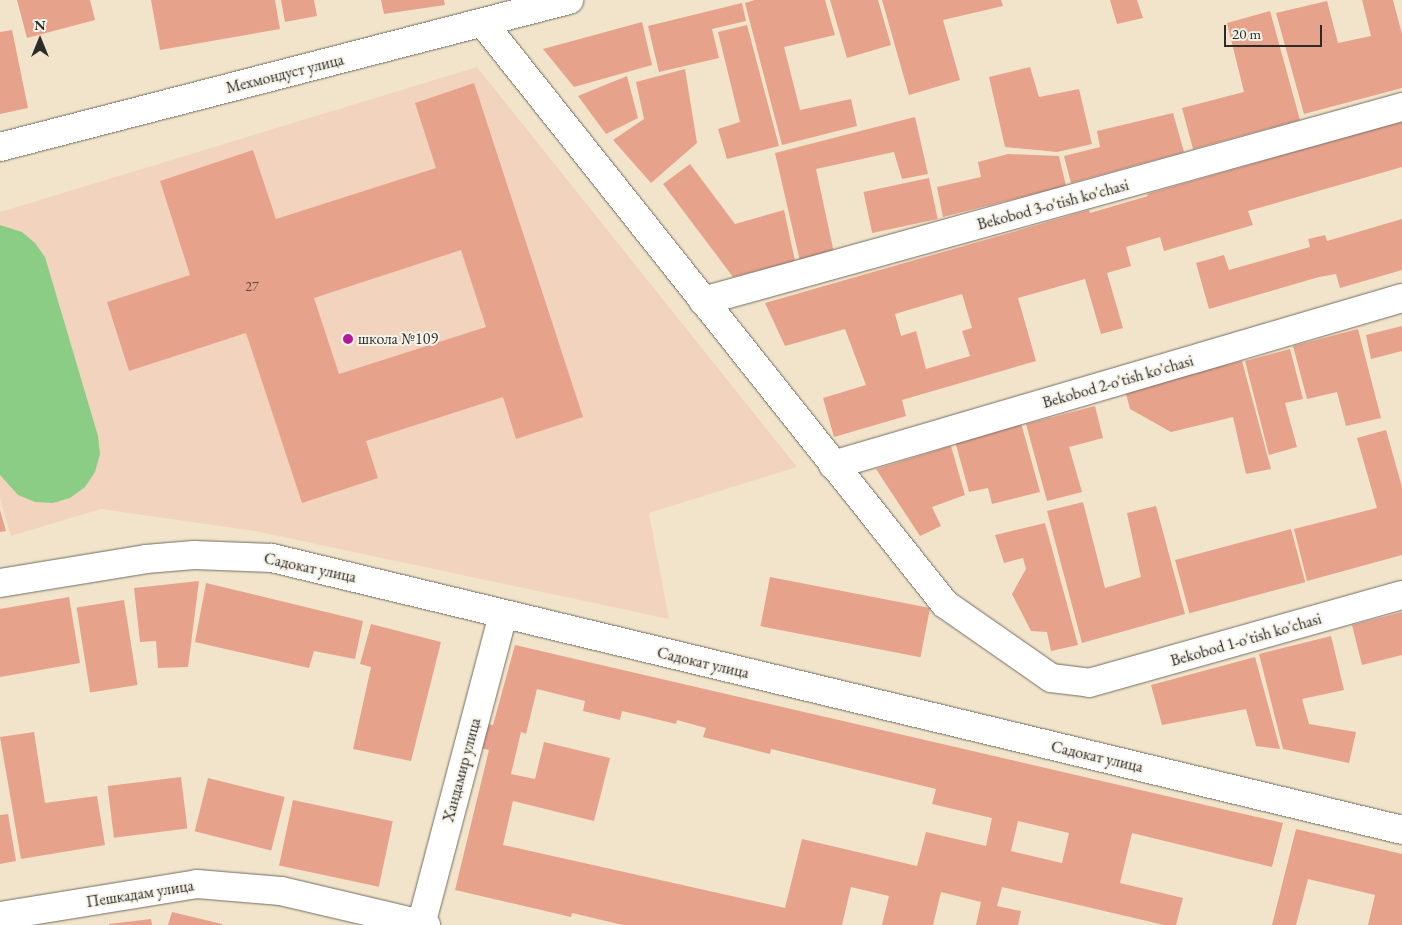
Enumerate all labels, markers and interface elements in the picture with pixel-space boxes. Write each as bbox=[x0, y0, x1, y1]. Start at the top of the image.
north arrow bbox=[15, 15, 65, 65]
scale bar bbox=[1227, 15, 1324, 47]
text: N bbox=[34, 16, 46, 34]
text: 20 m bbox=[1232, 24, 1261, 43]
street label: Мехмондуст улица bbox=[224, 50, 346, 98]
street label: Bekobod 3-o'tish ko'chasi bbox=[975, 176, 1131, 234]
house number: 27 bbox=[245, 278, 259, 294]
place label: школа №109 bbox=[358, 329, 438, 349]
marker: школа №109 bbox=[342, 333, 354, 345]
street label: Bekobod 2-o'tish ko'chasi bbox=[1040, 351, 1196, 413]
street label: Садокат улица bbox=[262, 549, 358, 587]
street label: Bekobod 1-o'tish ko'chasi bbox=[1168, 609, 1324, 671]
street label: Садокат улица bbox=[655, 643, 751, 683]
street label: Хандамир улица bbox=[439, 716, 485, 824]
street label: Садокат улица bbox=[1049, 737, 1145, 777]
street label: Пешкадам улица bbox=[85, 876, 195, 912]

